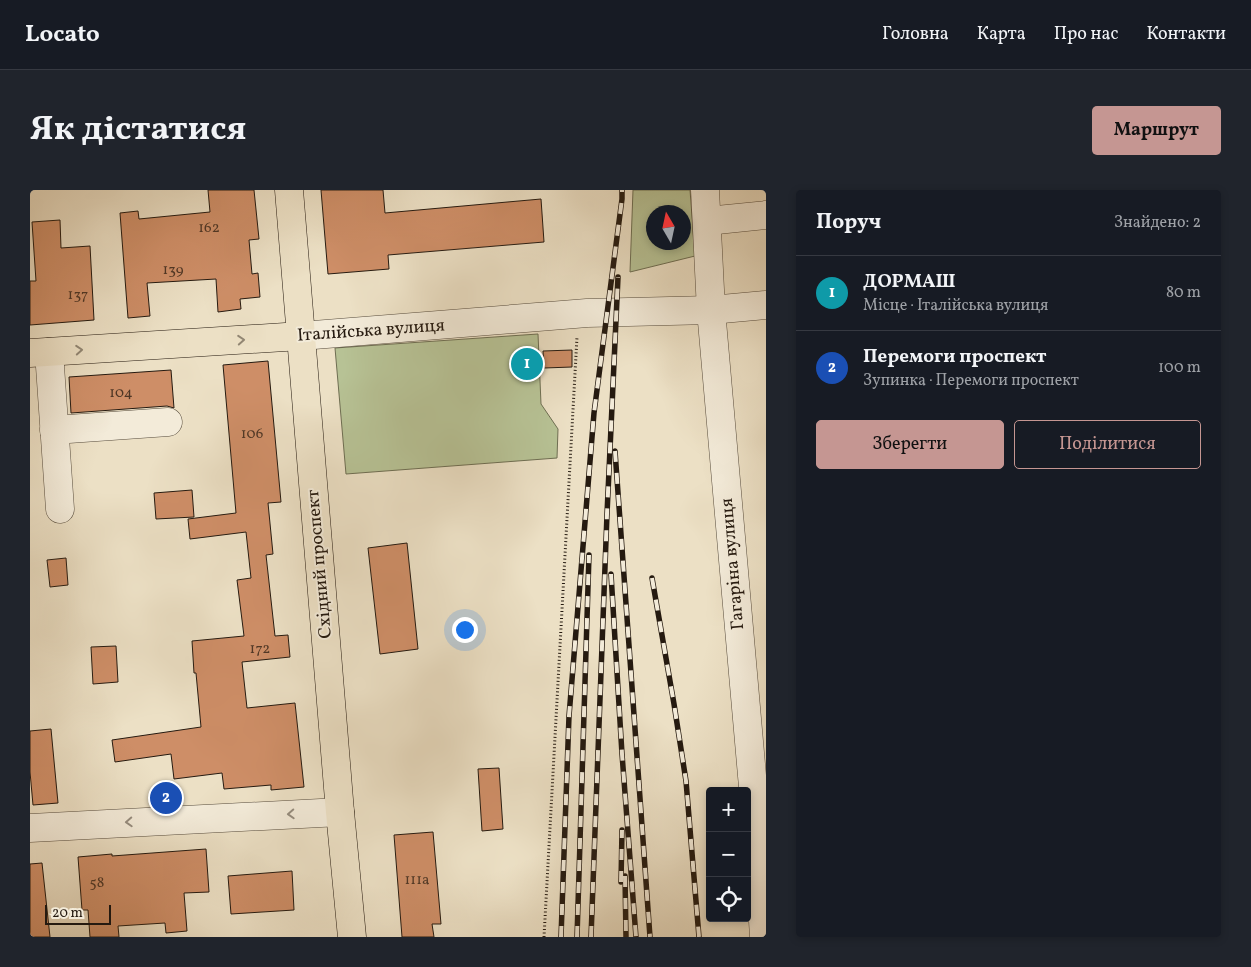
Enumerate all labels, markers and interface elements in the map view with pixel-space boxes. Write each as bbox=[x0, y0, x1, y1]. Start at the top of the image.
text: Locato bbox=[25, 18, 100, 52]
text: Головна bbox=[882, 22, 949, 47]
text: Карта bbox=[977, 22, 1026, 47]
text: Про нас bbox=[1054, 22, 1119, 47]
text: Контакти bbox=[1147, 22, 1226, 47]
text: Як дістатися bbox=[30, 106, 246, 154]
button: Маршрут bbox=[1092, 106, 1221, 155]
north arrow bbox=[646, 205, 691, 250]
text: Поруч bbox=[816, 208, 881, 237]
text: Знайдено: 2 bbox=[1114, 212, 1201, 234]
house number: 162 bbox=[198, 218, 220, 239]
house number: 139 bbox=[162, 260, 184, 281]
text: ДОРМАШ bbox=[863, 269, 956, 295]
text: 1 bbox=[829, 282, 835, 304]
text: 80 m bbox=[1166, 282, 1201, 304]
house number: 137 bbox=[68, 285, 88, 306]
text: Місце · Італійська вулиця bbox=[863, 295, 1048, 317]
street label: Італійська вулиця bbox=[296, 313, 446, 349]
one-way arrow bbox=[237, 334, 245, 345]
text: Перемоги проспект bbox=[863, 344, 1046, 370]
one-way arrow bbox=[75, 345, 83, 356]
pin: 1 bbox=[511, 345, 543, 383]
text: 2 bbox=[828, 357, 836, 379]
text: 100 m bbox=[1158, 357, 1201, 379]
text: Зупинка · Перемоги проспект bbox=[863, 370, 1079, 392]
house number: 104 bbox=[109, 383, 133, 404]
button: Зберегти bbox=[816, 420, 1004, 469]
button: Поділитися bbox=[1014, 420, 1201, 469]
house number: 106 bbox=[241, 424, 263, 445]
street label: Східний проспект bbox=[301, 489, 339, 639]
street label: Гагаріна вулиця bbox=[715, 497, 751, 631]
your location bbox=[452, 617, 478, 643]
house number: 172 bbox=[250, 639, 270, 660]
pin: 2 bbox=[150, 779, 182, 817]
map controls bbox=[706, 787, 751, 922]
button: + bbox=[706, 787, 751, 832]
one-way arrow bbox=[287, 809, 294, 819]
one-way arrow bbox=[124, 817, 132, 828]
button: − bbox=[706, 832, 751, 877]
house number: 111а bbox=[405, 870, 429, 891]
house number: 58 bbox=[90, 873, 104, 894]
button: locate bbox=[706, 877, 751, 922]
scale bar bbox=[45, 902, 111, 925]
text: 20 m bbox=[52, 904, 83, 923]

